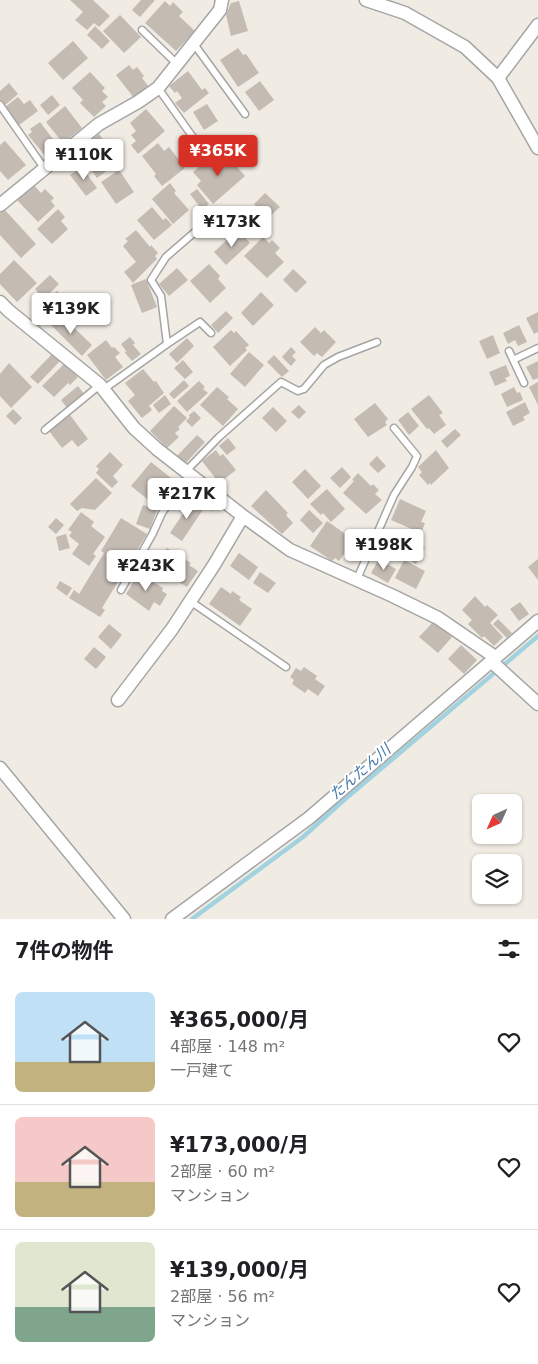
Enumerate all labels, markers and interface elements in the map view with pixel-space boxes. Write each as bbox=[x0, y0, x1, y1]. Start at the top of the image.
pin: ¥365K bbox=[183, 134, 253, 177]
pin: ¥110K bbox=[49, 138, 119, 181]
text: ¥365K bbox=[190, 141, 246, 160]
text: ¥110K bbox=[56, 145, 112, 164]
pin: ¥173K bbox=[197, 206, 267, 248]
text: ¥173K bbox=[204, 212, 260, 231]
pin: ¥139K bbox=[36, 292, 106, 335]
text: ¥139K bbox=[43, 299, 99, 318]
pin: ¥217K bbox=[152, 478, 222, 520]
text: ¥217K bbox=[159, 484, 215, 503]
pin: ¥198K bbox=[349, 528, 419, 571]
text: ¥198K bbox=[356, 535, 412, 554]
pin: ¥243K bbox=[111, 550, 181, 592]
text: ¥243K bbox=[118, 556, 174, 575]
water label: たんたん川 bbox=[326, 739, 396, 803]
north arrow bbox=[472, 794, 522, 844]
map controls bbox=[472, 794, 522, 904]
button: layers bbox=[472, 854, 522, 904]
icon: filters bbox=[495, 935, 523, 963]
text: 7件の物件 bbox=[15, 939, 114, 963]
text: ¥365,000/月 bbox=[170, 1008, 309, 1032]
icon: home bbox=[55, 1012, 115, 1072]
icon: heart bbox=[495, 1028, 523, 1056]
text: 4部屋 · 148 m² bbox=[170, 1037, 285, 1056]
text: 一戸建て bbox=[170, 1061, 234, 1080]
text: ¥173,000/月 bbox=[170, 1133, 309, 1157]
icon: home bbox=[55, 1137, 115, 1197]
icon: heart bbox=[495, 1153, 523, 1181]
text: 2部屋 · 60 m² bbox=[170, 1162, 275, 1181]
text: マンション bbox=[170, 1186, 250, 1205]
text: ¥139,000/月 bbox=[170, 1258, 309, 1282]
icon: home bbox=[55, 1262, 115, 1322]
icon: heart bbox=[495, 1278, 523, 1306]
text: 2部屋 · 56 m² bbox=[170, 1287, 275, 1306]
text: マンション bbox=[170, 1311, 250, 1330]

